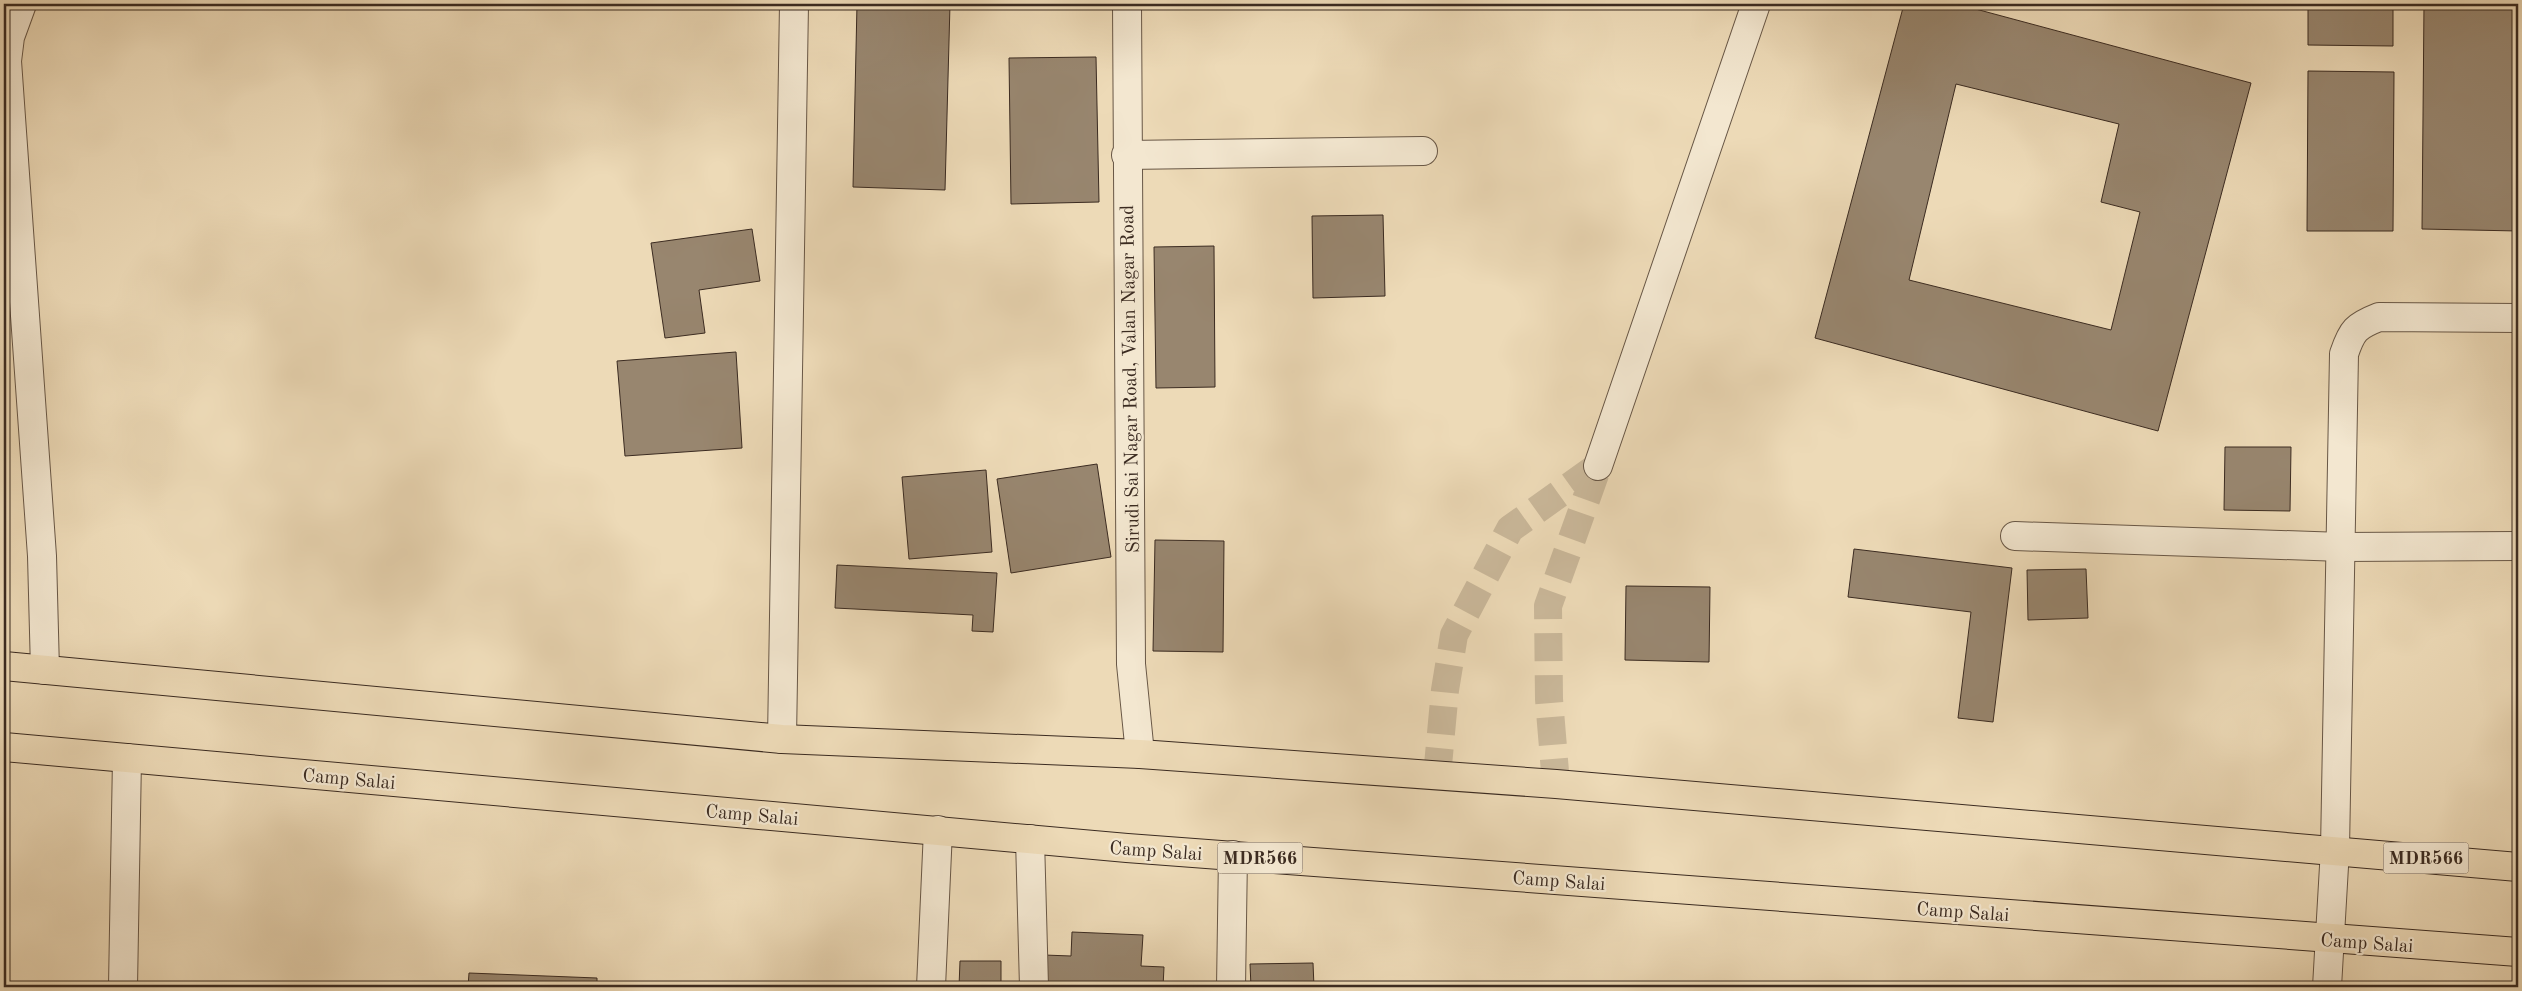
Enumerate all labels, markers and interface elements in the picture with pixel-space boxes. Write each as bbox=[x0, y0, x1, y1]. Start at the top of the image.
street label: Sirudi Sai Nagar Road, Valan Nagar Road bbox=[1119, 205, 1144, 553]
street label: Camp Salai bbox=[302, 767, 396, 794]
street label: Camp Salai bbox=[705, 803, 799, 830]
street label: Camp Salai bbox=[1109, 840, 1203, 865]
road number: MDR566 bbox=[1218, 842, 1302, 874]
road number: MDR566 bbox=[2384, 842, 2468, 874]
street label: Camp Salai bbox=[1512, 870, 1606, 895]
street label: Camp Salai bbox=[1916, 901, 2010, 926]
street label: Camp Salai bbox=[2320, 932, 2414, 957]

